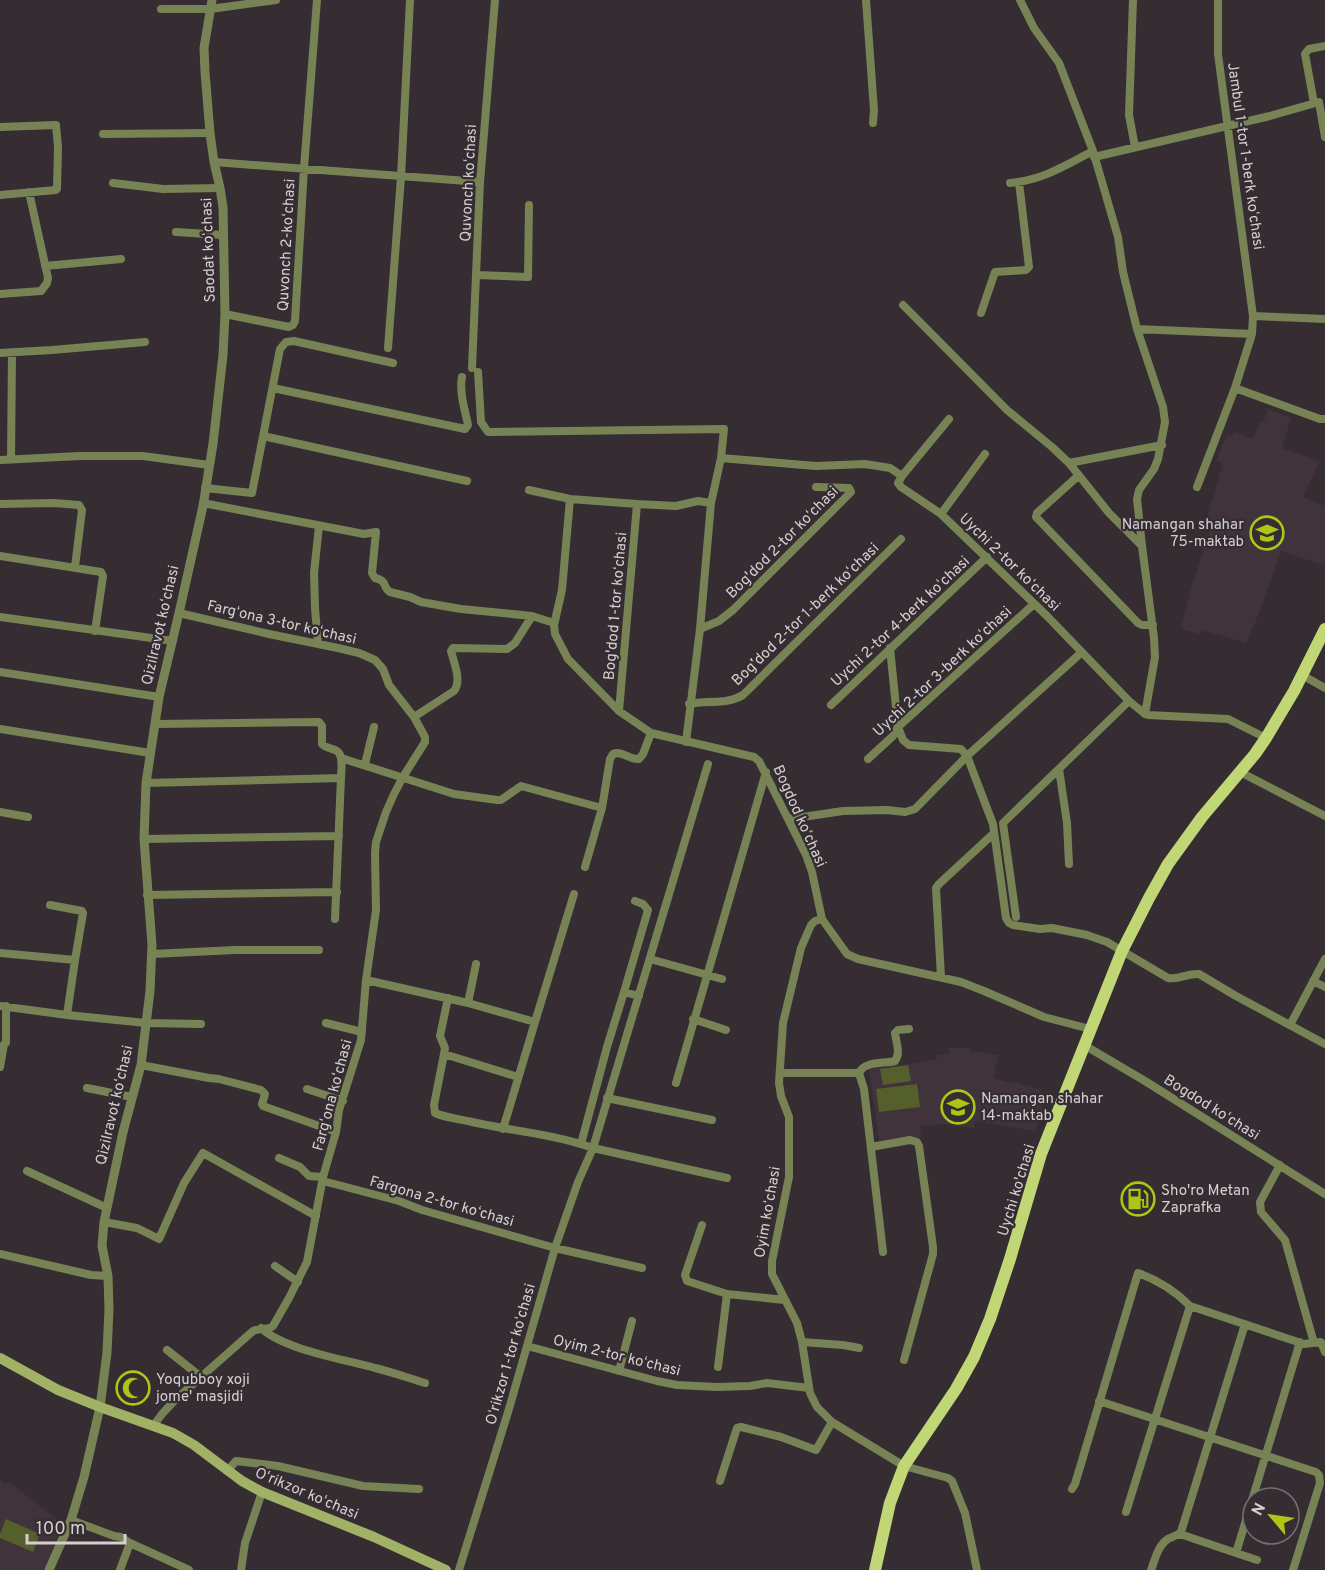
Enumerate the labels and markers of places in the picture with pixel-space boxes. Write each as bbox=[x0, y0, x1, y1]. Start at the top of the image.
school or university icon: Namangan shahar 75-maktab bbox=[1249, 515, 1285, 551]
place label: Namangan shahar 75-maktab bbox=[1122, 516, 1244, 552]
school or university icon: Namangan shahar 14-maktab bbox=[940, 1089, 976, 1125]
place label: Namangan shahar 14-maktab bbox=[981, 1090, 1103, 1126]
fuel station icon: Sho'ro Metan Zaprafka bbox=[1120, 1181, 1156, 1217]
place label: Sho'ro Metan Zaprafka bbox=[1161, 1182, 1250, 1218]
mosque icon: Yoqubboy xoji jome' masjidi bbox=[115, 1370, 151, 1406]
place label: Yoqubboy xoji jome' masjidi bbox=[155, 1371, 250, 1407]

